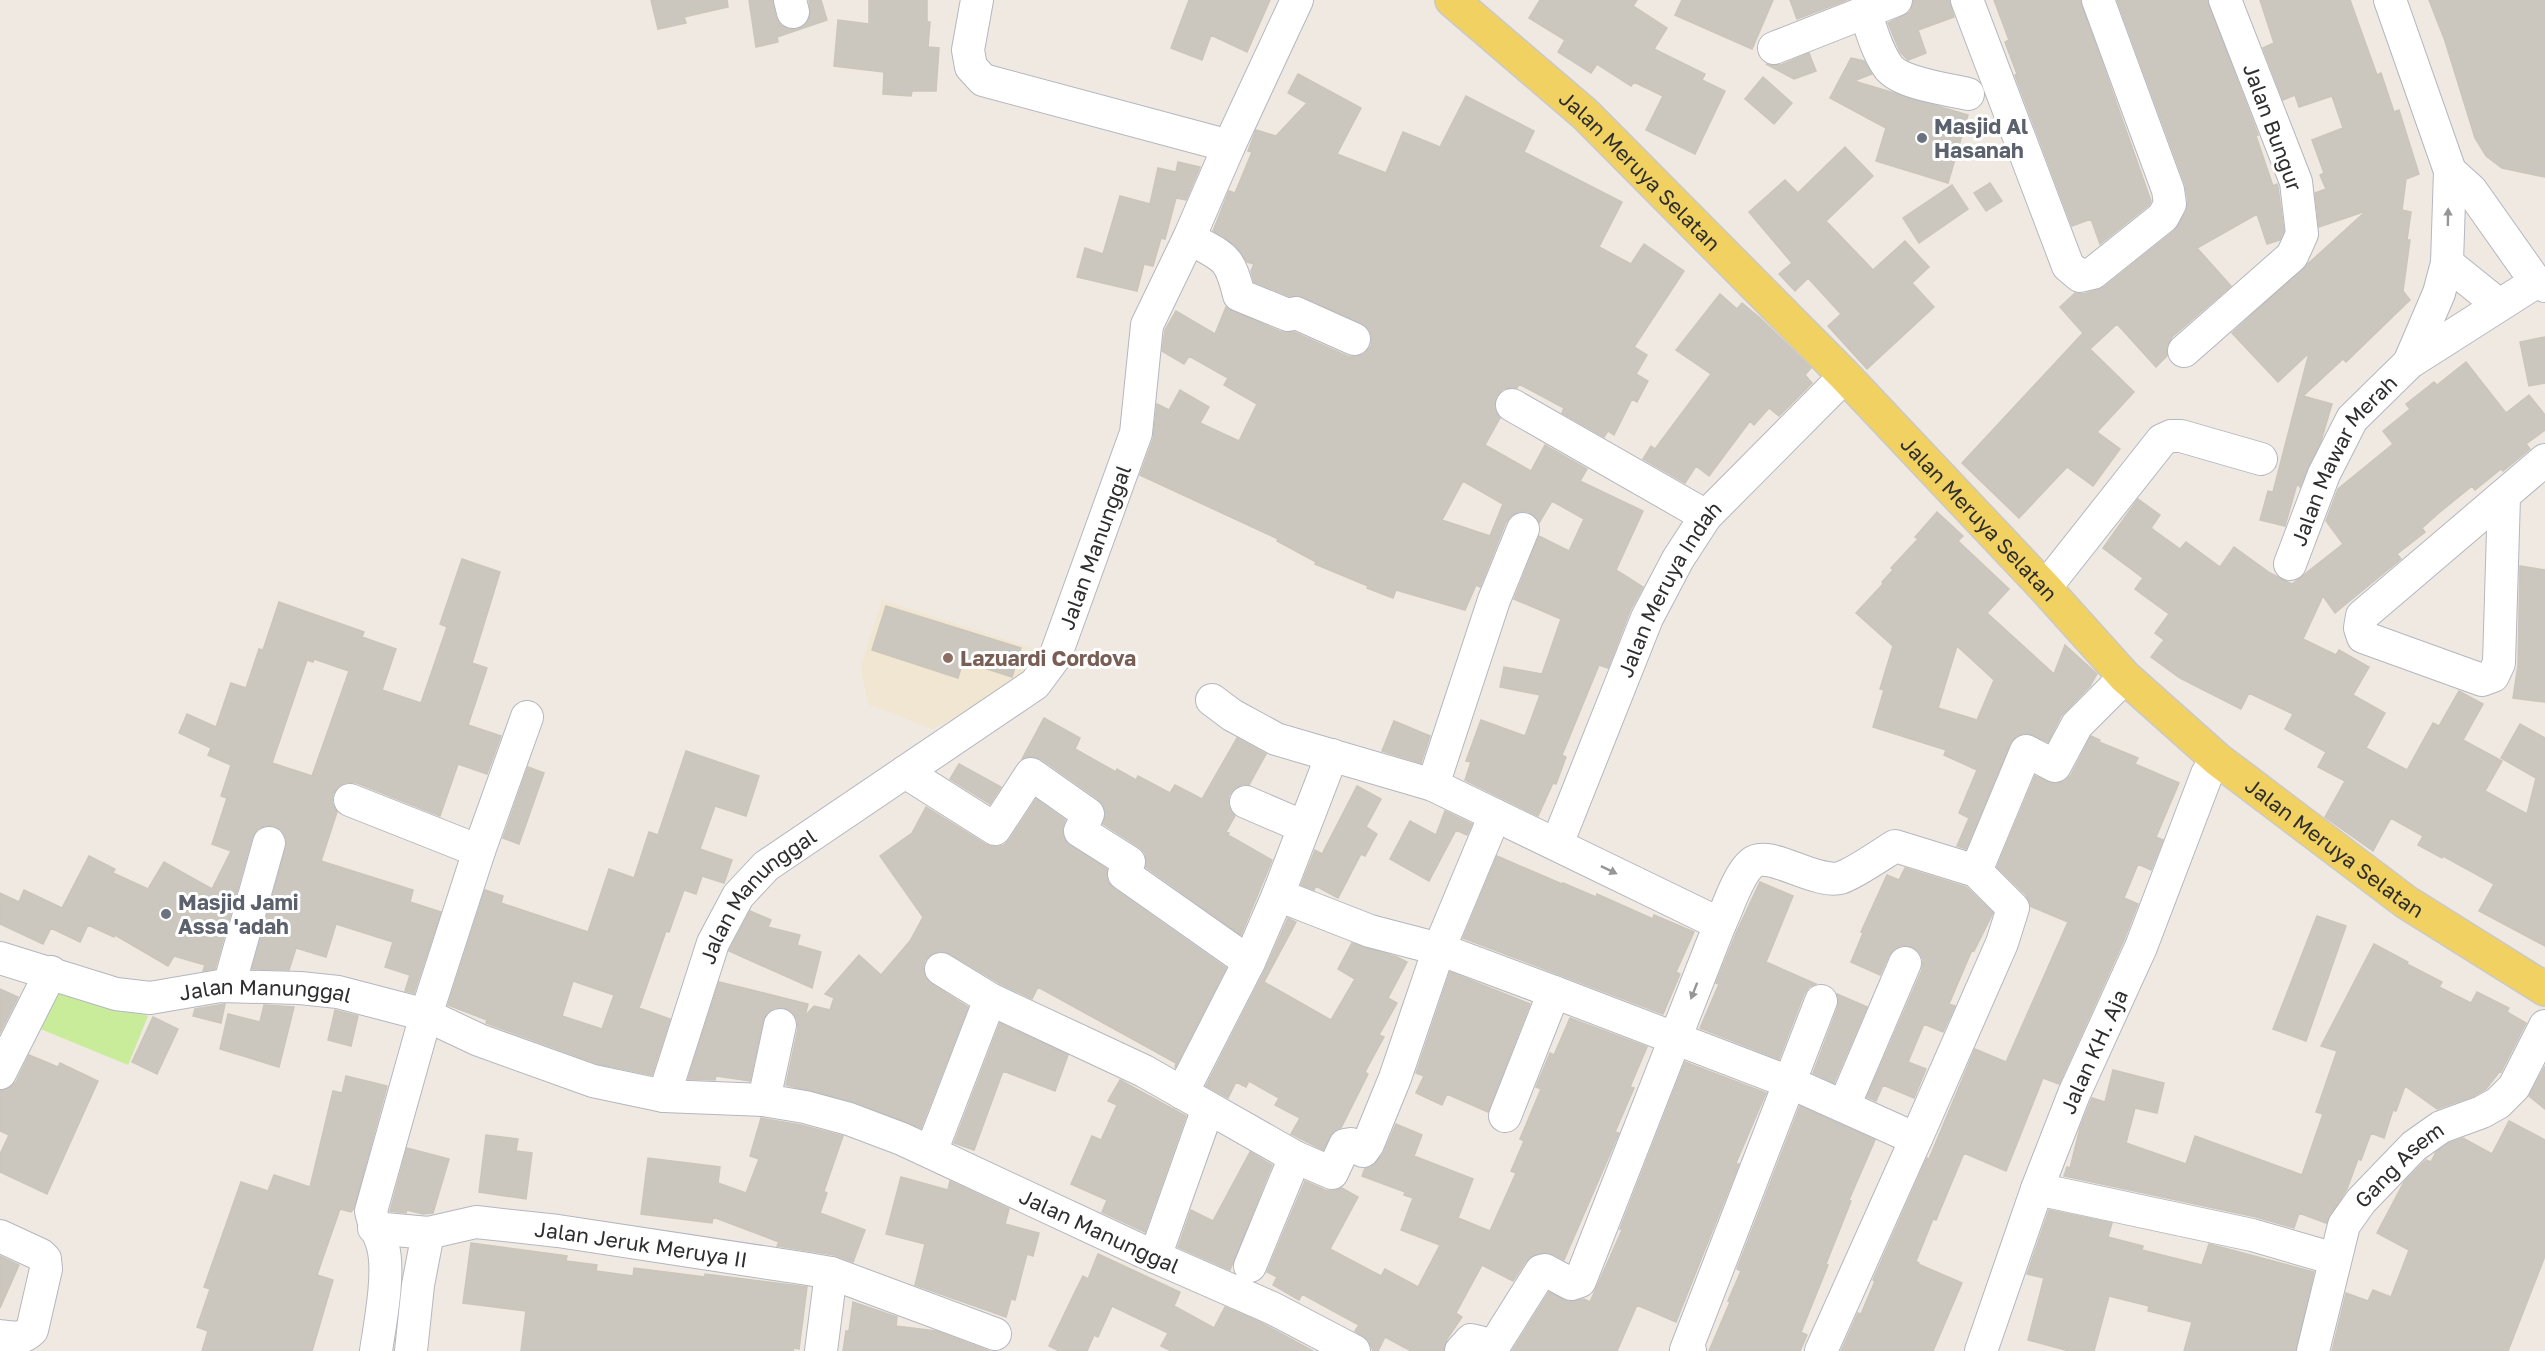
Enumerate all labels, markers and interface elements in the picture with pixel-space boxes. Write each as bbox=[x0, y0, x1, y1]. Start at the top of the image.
street label: Jalan Bungur bbox=[2238, 60, 2308, 194]
street label: Jalan Meruya Selatan bbox=[1554, 85, 1726, 256]
place label: Masjid Al Hasanah bbox=[1934, 113, 2028, 163]
marker: Masjid Al Hasanah bbox=[1915, 131, 1929, 145]
one-way arrow bbox=[2443, 208, 2453, 227]
street label: Jalan Mawar Merah bbox=[2285, 369, 2402, 549]
street label: Jalan Meruya Selatan bbox=[1895, 431, 2063, 606]
street label: Jalan Manunggal bbox=[1053, 461, 1136, 633]
street label: Jalan Meruya Indah bbox=[1612, 495, 1727, 681]
place label: Lazuardi Cordova bbox=[960, 645, 1136, 671]
marker: Lazuardi Cordova bbox=[941, 651, 955, 665]
street label: Jalan Meruya Selatan bbox=[2240, 772, 2429, 923]
street label: Jalan Manunggal bbox=[694, 823, 821, 967]
one-way arrow bbox=[1601, 866, 1618, 875]
place label: Masjid Jami Assa 'adah bbox=[178, 889, 299, 939]
marker: Masjid Jami Assa 'adah bbox=[159, 907, 173, 921]
street label: Jalan Manunggal bbox=[177, 973, 355, 1008]
one-way arrow bbox=[1689, 982, 1699, 1000]
street label: Jalan KH. Aja bbox=[2055, 985, 2133, 1118]
street label: Gang Asem bbox=[2349, 1116, 2449, 1213]
street label: Jalan Manunggal bbox=[1015, 1183, 1183, 1279]
street label: Jalan Jeruk Meruya II bbox=[533, 1216, 749, 1273]

